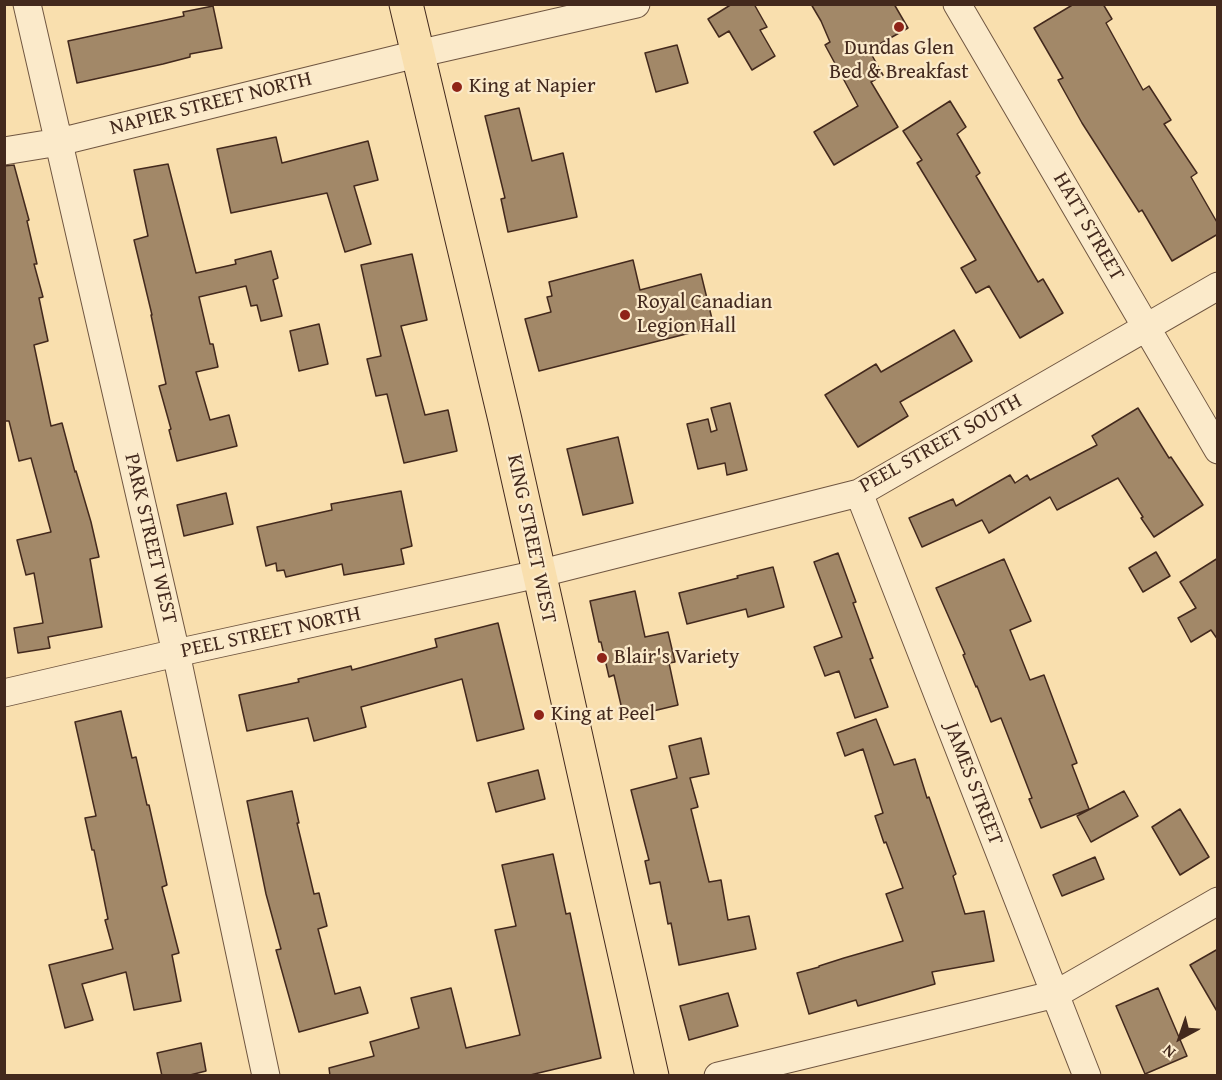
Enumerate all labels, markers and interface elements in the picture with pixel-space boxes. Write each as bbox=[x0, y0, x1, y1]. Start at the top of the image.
marker: Dundas Glen Bed & Breakfast bbox=[892, 20, 906, 34]
place label: Dundas Glen Bed & Breakfast bbox=[829, 36, 969, 86]
street label: NAPIER STREET NORTH bbox=[107, 67, 315, 141]
place label: King at Napier bbox=[469, 74, 596, 100]
marker: King at Napier bbox=[450, 80, 464, 94]
street label: HATT STREET bbox=[1047, 168, 1129, 286]
place label: Royal Canadian Legion Hall bbox=[637, 290, 772, 340]
marker: Royal Canadian Legion Hall bbox=[618, 308, 632, 322]
street label: PEEL STREET SOUTH bbox=[855, 389, 1027, 499]
street label: PARK STREET WEST bbox=[118, 451, 182, 627]
street label: KING STREET WEST bbox=[501, 452, 561, 626]
street label: PEEL STREET NORTH bbox=[179, 602, 363, 664]
place label: Blair's Variety bbox=[614, 645, 739, 671]
marker: Blair's Variety bbox=[595, 651, 609, 665]
place label: King at Peel bbox=[551, 702, 655, 728]
marker: King at Peel bbox=[532, 708, 546, 722]
street label: JAMES STREET bbox=[938, 719, 1008, 849]
north arrow bbox=[1150, 1008, 1210, 1068]
text: N bbox=[1157, 1039, 1180, 1064]

